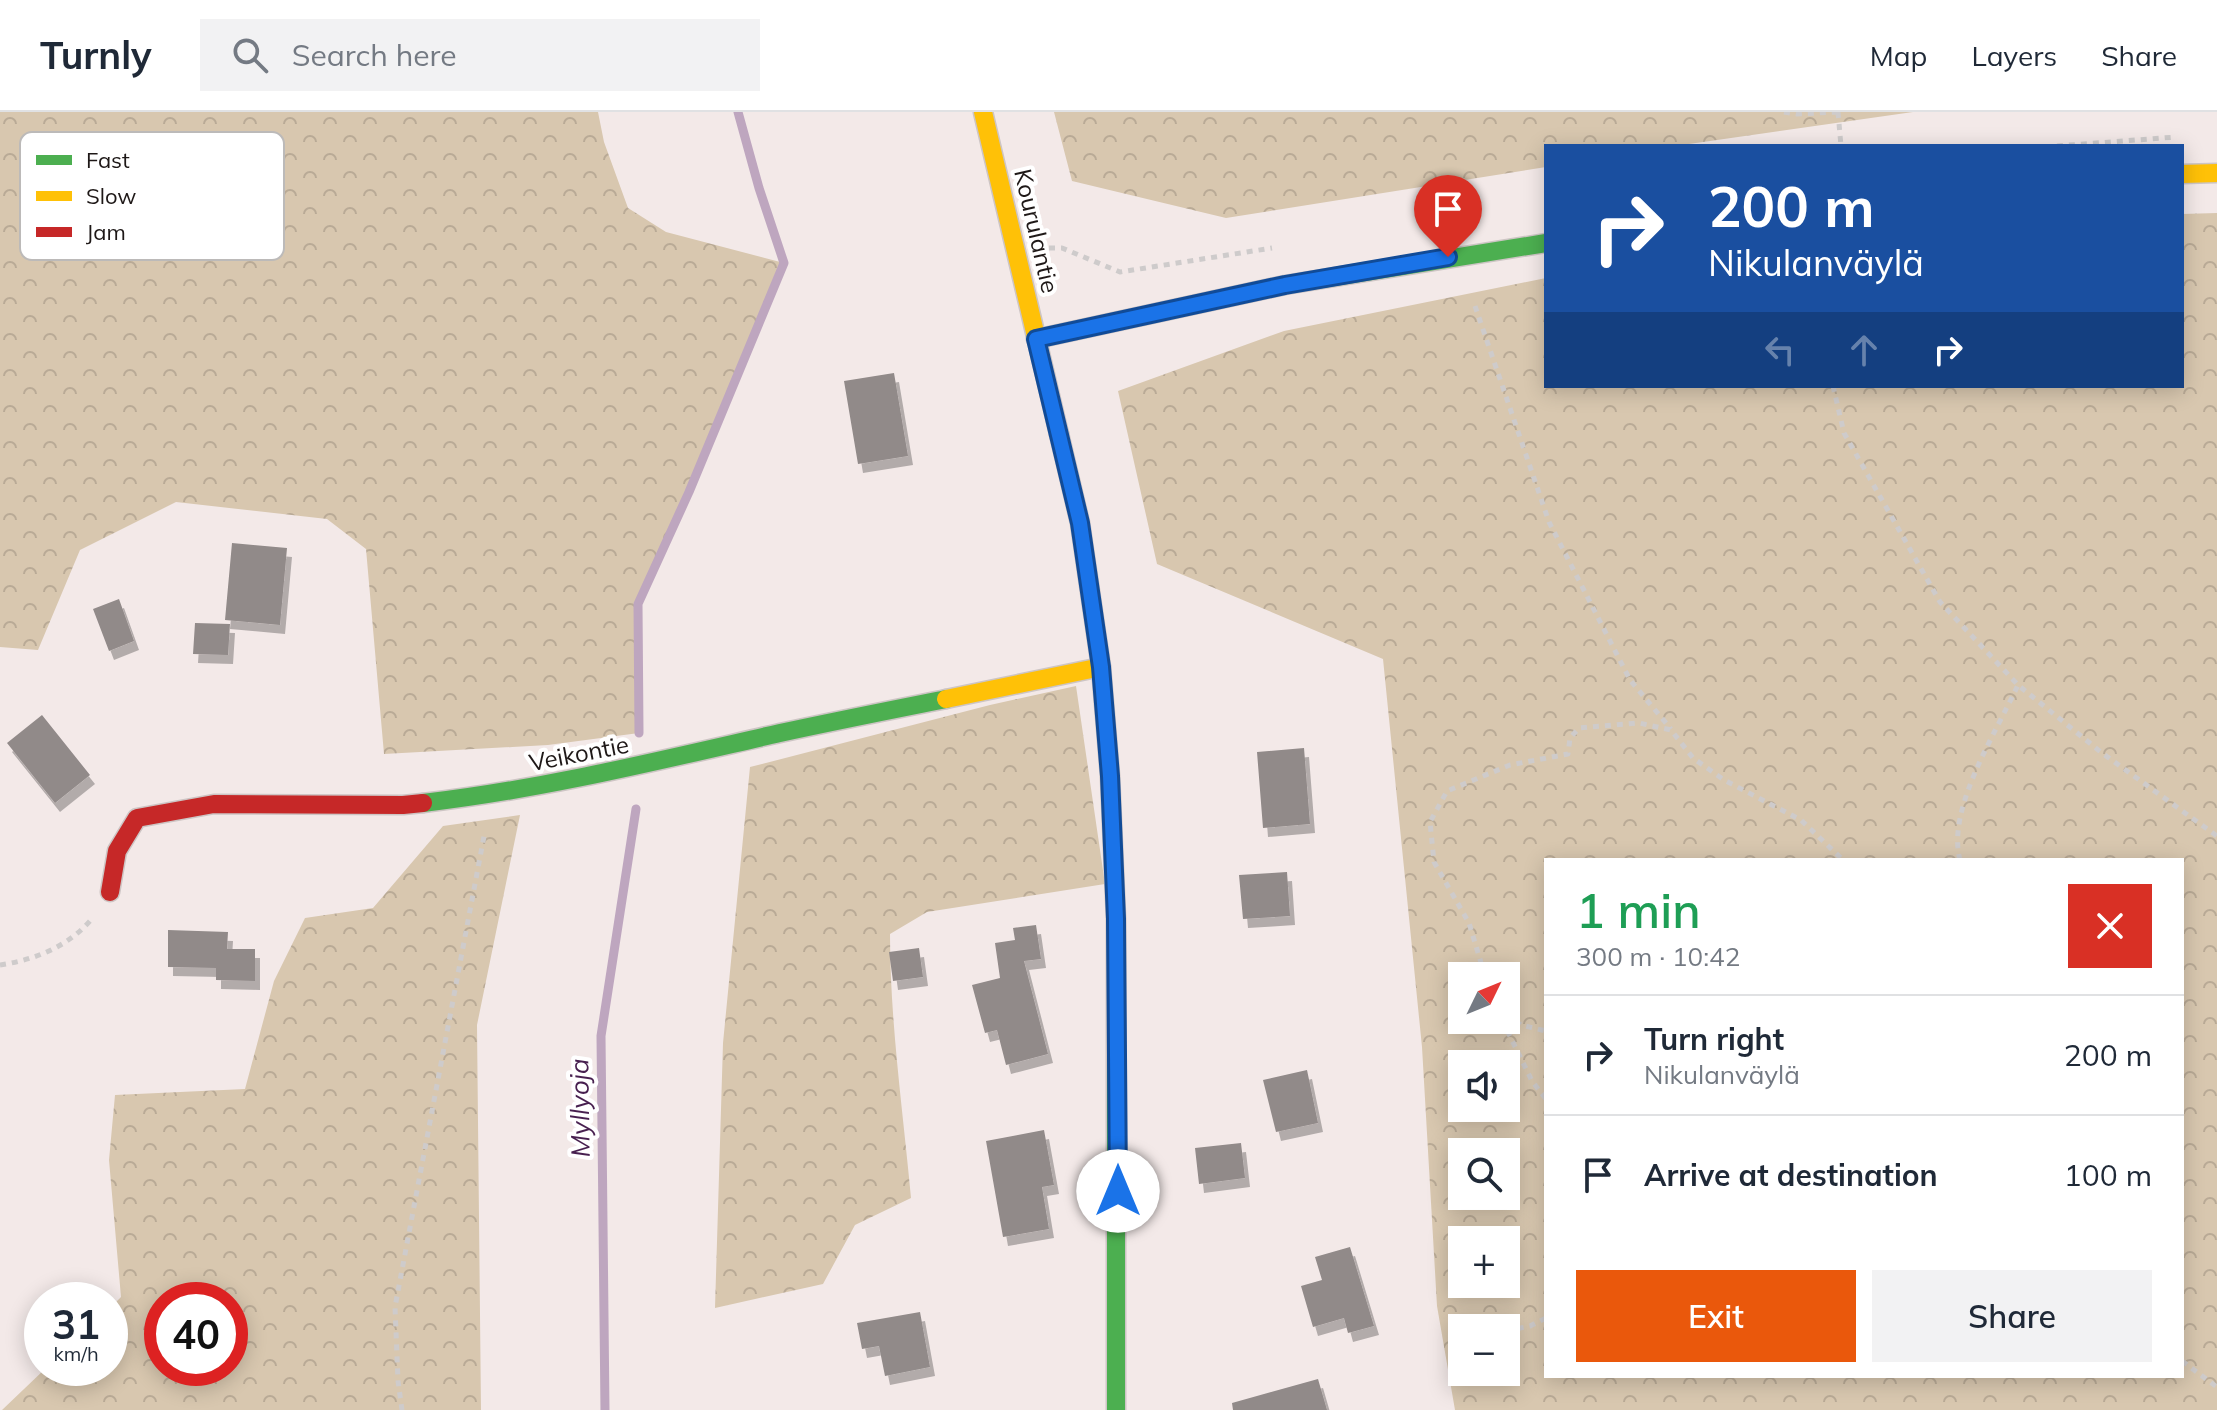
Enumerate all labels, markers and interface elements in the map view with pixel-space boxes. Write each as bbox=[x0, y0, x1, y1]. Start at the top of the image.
search box bbox=[200, 19, 760, 91]
text: Turnly bbox=[40, 31, 152, 79]
icon: search bbox=[228, 33, 272, 77]
text: Search here bbox=[292, 36, 457, 74]
text: Map bbox=[1870, 38, 1927, 73]
text: Layers bbox=[1971, 38, 2057, 73]
text: Share bbox=[2101, 38, 2177, 73]
legend bbox=[20, 132, 284, 260]
text: Fast bbox=[86, 146, 130, 174]
street label: Kourulantie bbox=[1008, 166, 1066, 296]
text: 200 m bbox=[1708, 171, 1875, 241]
pin bbox=[1414, 175, 1482, 257]
icon: right bbox=[1576, 176, 1680, 280]
text: Slow bbox=[86, 182, 136, 210]
icon: arrive bbox=[1426, 187, 1470, 231]
text: Jam bbox=[86, 218, 126, 246]
text: Nikulanväylä bbox=[1708, 240, 1924, 285]
icon: left bbox=[1758, 328, 1802, 372]
icon: ahead bbox=[1842, 328, 1886, 372]
icon: right bbox=[1926, 328, 1970, 372]
street label: Veikontie bbox=[526, 729, 631, 777]
text: 1 min bbox=[1576, 880, 1701, 940]
button: close bbox=[2068, 884, 2152, 968]
text: 300 m · 10:42 bbox=[1576, 940, 1740, 973]
north arrow bbox=[1448, 962, 1520, 1034]
map controls bbox=[1448, 962, 1520, 1386]
text: Turn right bbox=[1644, 1020, 1784, 1058]
icon: right bbox=[1576, 1033, 1620, 1077]
text: 200 m bbox=[2064, 1036, 2152, 1074]
button: sound bbox=[1448, 1050, 1520, 1122]
water label: Myllyoja bbox=[562, 1058, 597, 1158]
text: Nikulanväylä bbox=[1644, 1058, 1800, 1091]
button: search bbox=[1448, 1138, 1520, 1210]
position arrow bbox=[1076, 1149, 1160, 1233]
icon: arrive bbox=[1576, 1153, 1620, 1197]
text: Arrive at destination bbox=[1644, 1156, 1938, 1194]
text: 100 m bbox=[2064, 1156, 2152, 1194]
button: + bbox=[1448, 1226, 1520, 1298]
button: Exit bbox=[1576, 1270, 1856, 1362]
button: Share bbox=[1872, 1270, 2152, 1362]
speed limit sign: 40 bbox=[144, 1282, 248, 1386]
text: 31 bbox=[52, 1299, 100, 1349]
button: − bbox=[1448, 1314, 1520, 1386]
text: km/h bbox=[53, 1341, 99, 1366]

